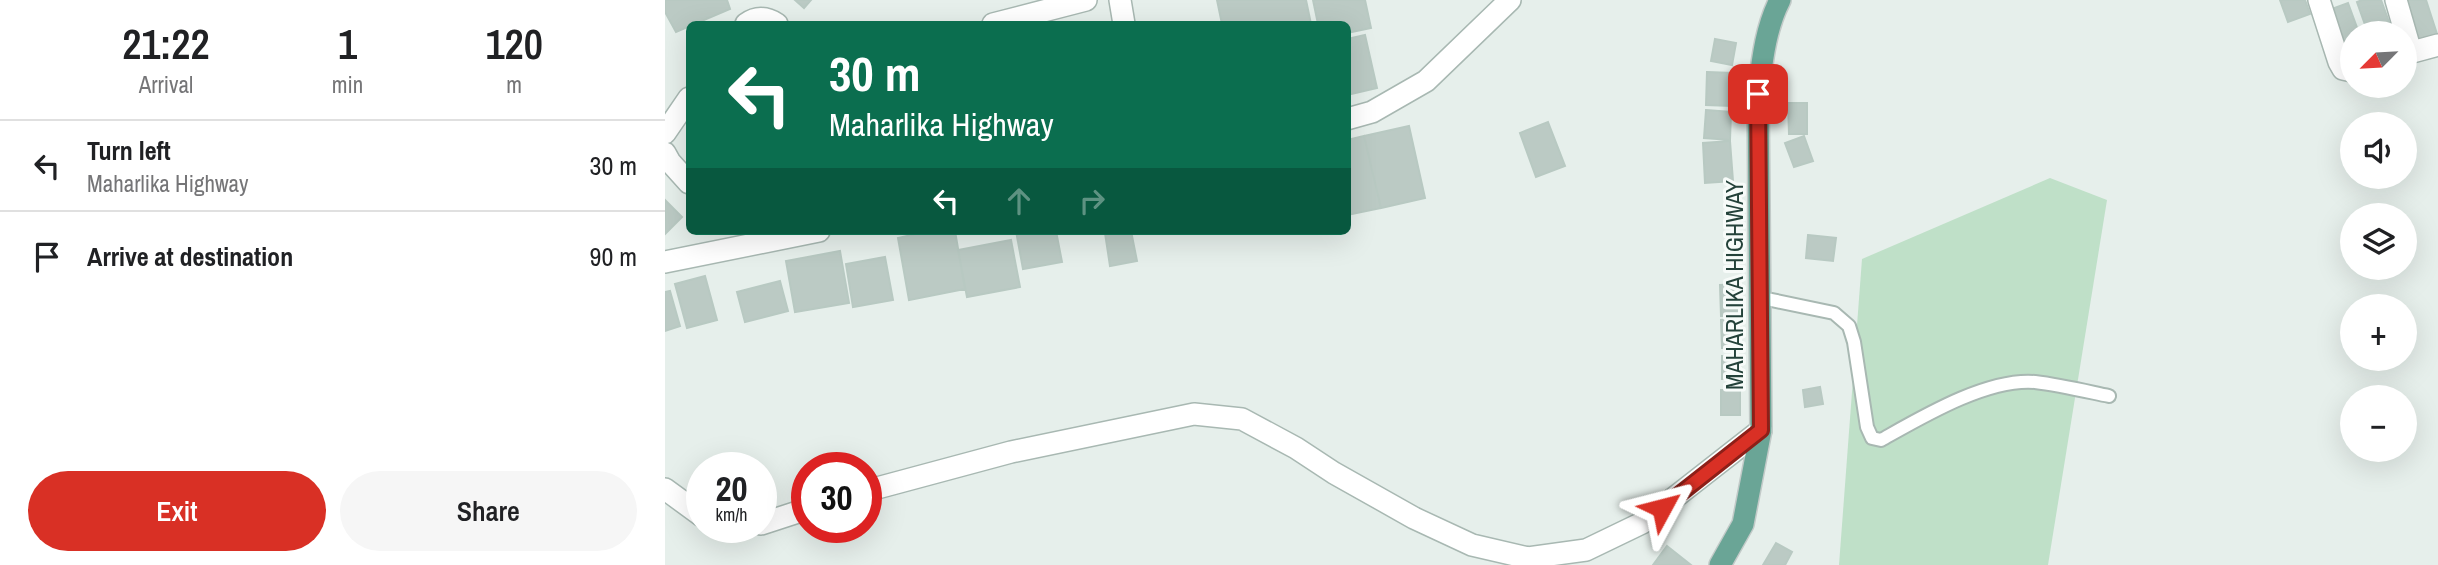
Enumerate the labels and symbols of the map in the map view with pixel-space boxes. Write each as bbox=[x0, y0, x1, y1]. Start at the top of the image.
north arrow bbox=[2340, 21, 2417, 98]
pin bbox=[1728, 64, 1788, 124]
street label: MAHARLIKA HIGHWAY bbox=[1718, 180, 1750, 390]
speed limit sign: 30 bbox=[791, 452, 882, 543]
position arrow bbox=[1625, 471, 1699, 545]

